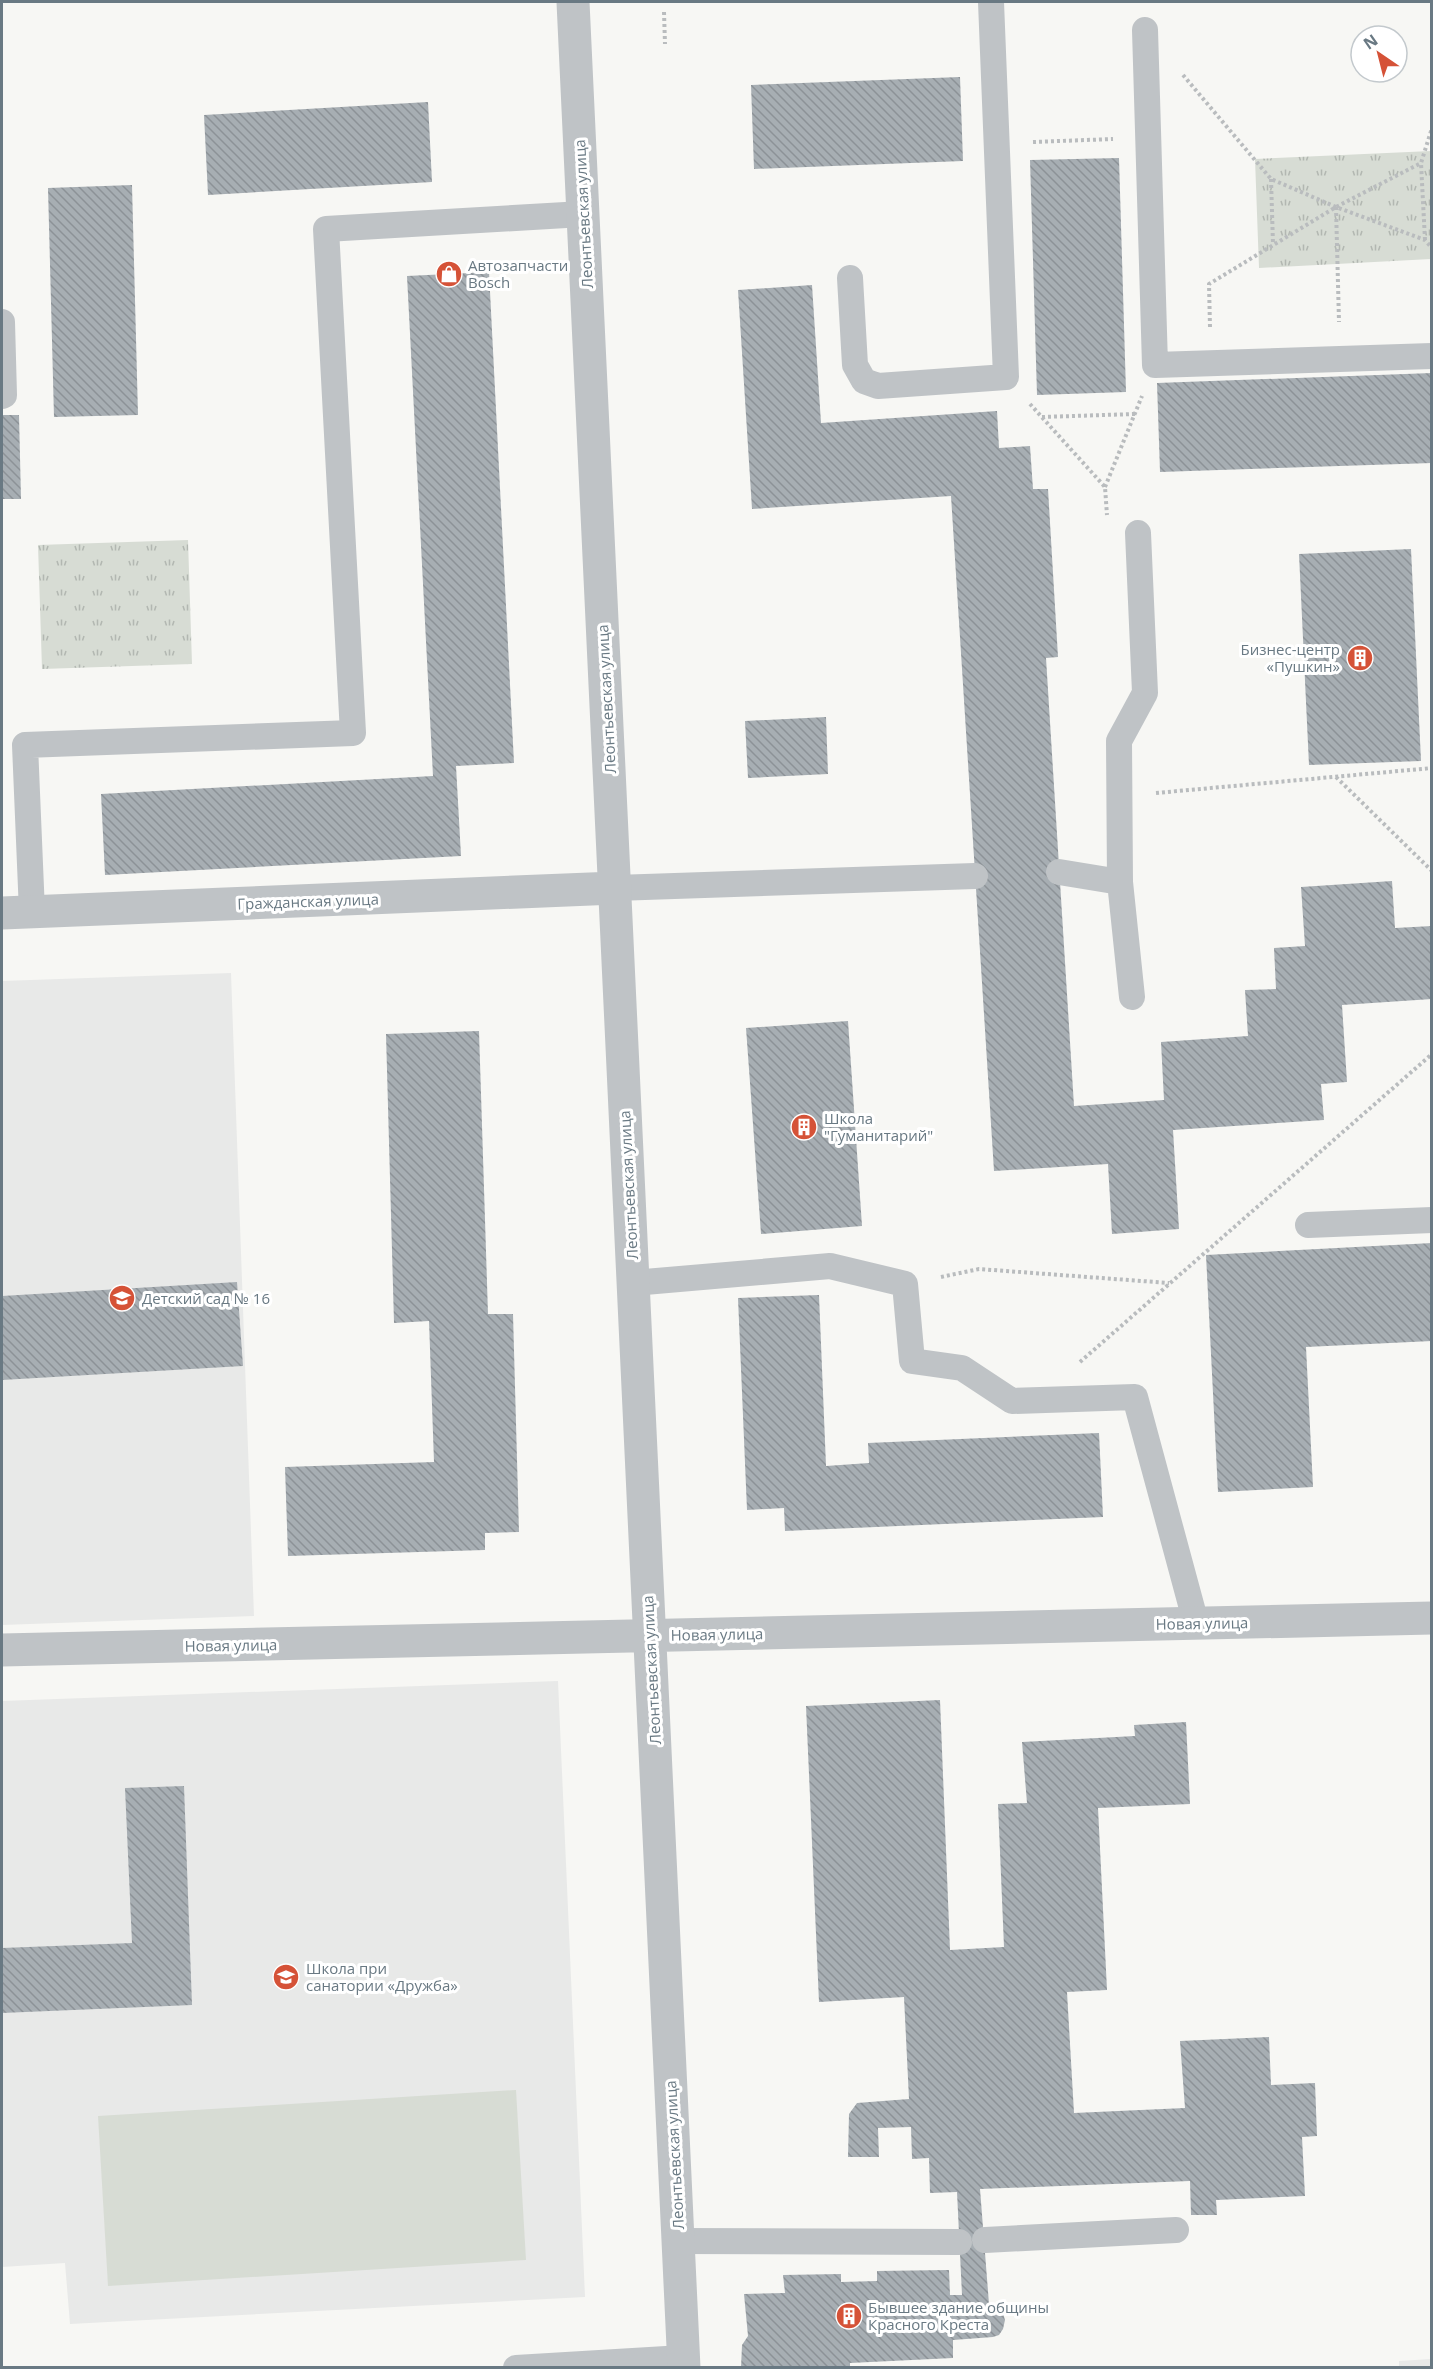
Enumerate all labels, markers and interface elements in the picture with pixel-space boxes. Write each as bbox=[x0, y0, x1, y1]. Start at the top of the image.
north arrow bbox=[1349, 24, 1409, 84]
text: N bbox=[1359, 29, 1382, 54]
street label: Леонтьевская улица bbox=[569, 139, 597, 289]
place label: Автозапчасти Bosch bbox=[468, 255, 568, 292]
shop icon: Автозапчасти Bosch bbox=[434, 259, 464, 289]
street label: Леонтьевская улица bbox=[592, 624, 620, 774]
place label: Бизнес-центр «Пушкин» bbox=[1241, 639, 1340, 676]
building icon: Бизнес-центр «Пушкин» bbox=[1345, 643, 1375, 673]
street label: Гражданская улица bbox=[237, 889, 379, 913]
place label: Школа "Гуманитарий" bbox=[824, 1108, 933, 1145]
street label: Леонтьевская улица bbox=[614, 1110, 642, 1260]
building icon: Школа "Гуманитарий" bbox=[789, 1112, 819, 1142]
school or university icon: Детский сад № 16 bbox=[107, 1283, 137, 1313]
place label: Детский сад № 16 bbox=[142, 1288, 270, 1308]
street label: Леонтьевская улица bbox=[637, 1595, 665, 1745]
street label: Новая улица bbox=[1156, 1612, 1248, 1634]
street label: Новая улица bbox=[671, 1623, 763, 1645]
street label: Новая улица bbox=[185, 1634, 277, 1656]
place label: Школа при санатории «Дружба» bbox=[306, 1958, 458, 1995]
school or university icon: Школа при санатории «Дружба» bbox=[271, 1962, 301, 1992]
street label: Леонтьевская улица bbox=[660, 2080, 688, 2230]
place label: Бывшее здание общины Красного Креста bbox=[868, 2297, 1049, 2334]
building icon: Бывшее здание общины Красного Креста bbox=[834, 2301, 864, 2331]

